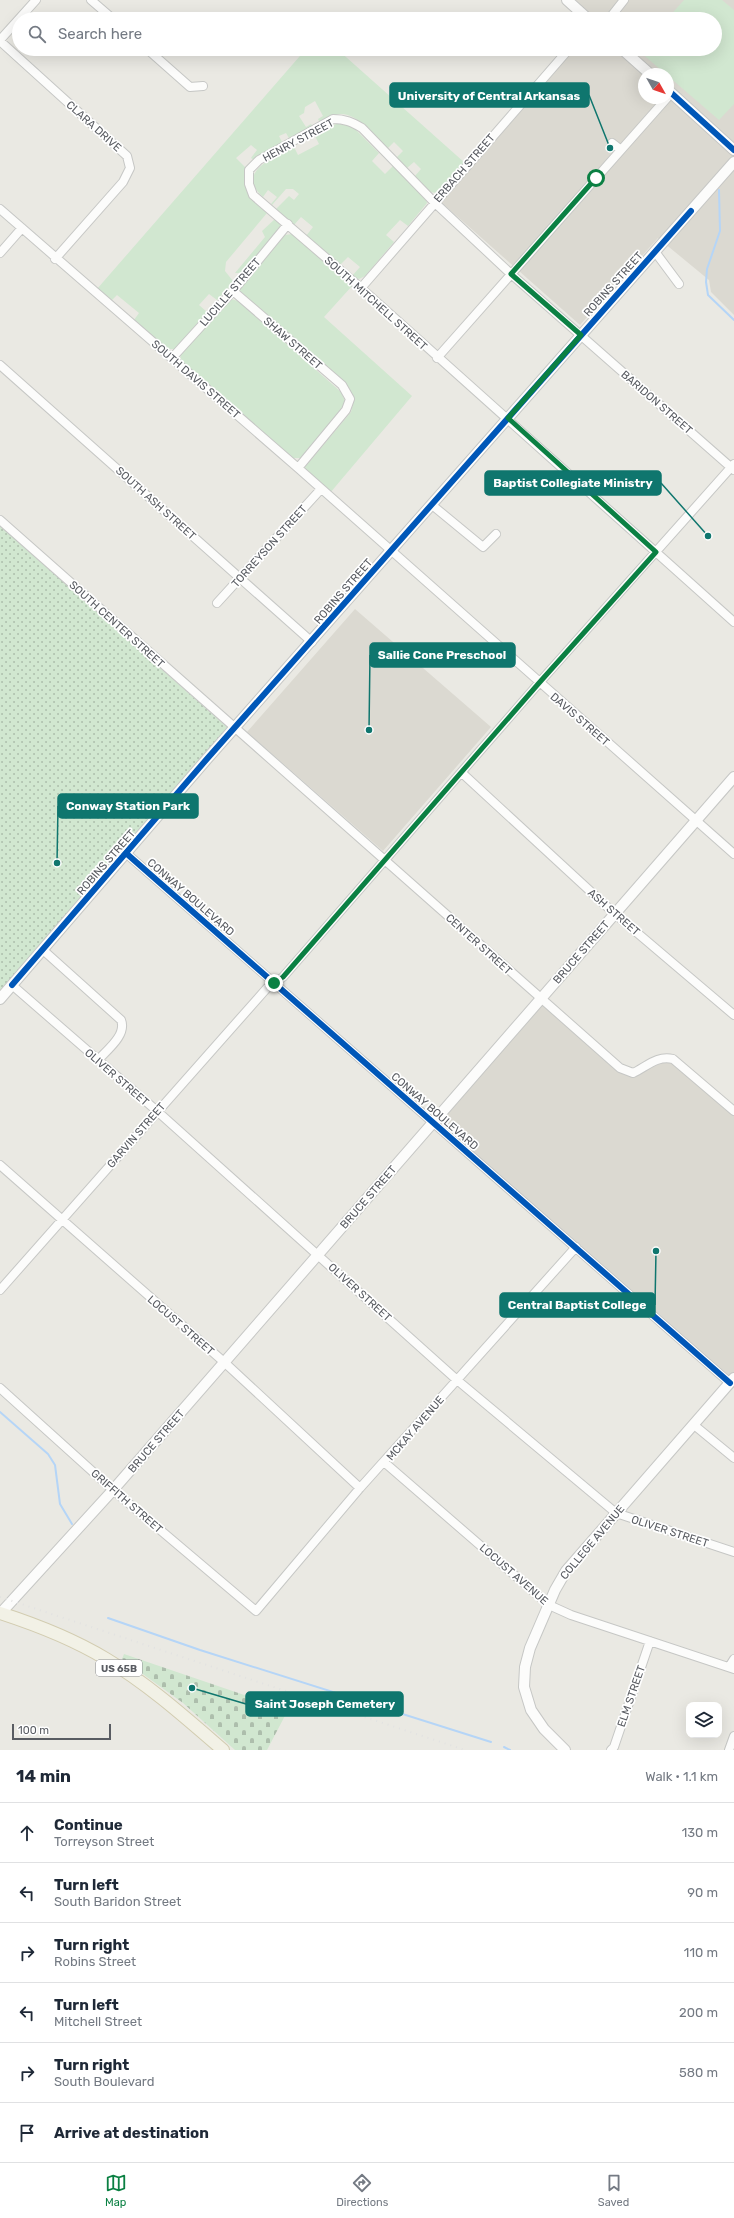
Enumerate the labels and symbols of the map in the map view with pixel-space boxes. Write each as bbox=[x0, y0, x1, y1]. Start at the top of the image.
north arrow bbox=[638, 68, 674, 104]
callout: University of Central Arkansas bbox=[390, 83, 589, 107]
text: University of Central Arkansas bbox=[398, 89, 581, 103]
street label: CLARA DRIVE bbox=[63, 98, 124, 155]
street label: HENRY STREET bbox=[260, 116, 337, 165]
street label: ERBACH STREET bbox=[431, 131, 498, 205]
route start bbox=[587, 169, 605, 187]
street label: ROBINS STREET bbox=[581, 249, 646, 319]
street label: SOUTH MITCHELL STREET bbox=[322, 254, 430, 353]
street label: LUCILLE STREET bbox=[197, 255, 264, 329]
street label: SHAW STREET bbox=[261, 314, 325, 373]
street label: SOUTH DAVIS STREET bbox=[149, 337, 243, 422]
street label: BARIDON STREET bbox=[618, 368, 695, 437]
street label: SOUTH ASH STREET bbox=[113, 464, 199, 543]
callout: Baptist Collegiate Ministry bbox=[485, 471, 661, 495]
text: Baptist Collegiate Ministry bbox=[493, 476, 653, 490]
street label: TORREYSON STREET bbox=[229, 502, 310, 590]
street label: ROBINS STREET bbox=[312, 556, 376, 627]
street label: SOUTH CENTER STREET bbox=[66, 578, 167, 671]
callout: Sallie Cone Preschool bbox=[370, 643, 515, 667]
text: Sallie Cone Preschool bbox=[378, 648, 506, 662]
street label: DAVIS STREET bbox=[547, 690, 612, 749]
callout: Conway Station Park bbox=[58, 794, 198, 818]
text: Conway Station Park bbox=[66, 799, 190, 813]
street label: ROBINS STREET bbox=[75, 827, 139, 898]
street label: CONWAY BOULEVARD bbox=[144, 856, 237, 939]
street label: ASH STREET bbox=[585, 886, 643, 939]
street label: CENTER STREET bbox=[443, 911, 515, 978]
street label: BRUCE STREET bbox=[551, 918, 613, 986]
route end bbox=[265, 974, 283, 992]
street label: OLIVER STREET bbox=[82, 1046, 152, 1109]
street label: CONWAY BOULEVARD bbox=[388, 1070, 481, 1153]
street label: GARVIN STREET bbox=[104, 1100, 169, 1171]
street label: BRUCE STREET bbox=[338, 1163, 400, 1231]
street label: OLIVER STREET bbox=[325, 1261, 394, 1325]
street label: LOCUST STREET bbox=[145, 1293, 217, 1358]
callout: Central Baptist College bbox=[500, 1293, 655, 1317]
text: Central Baptist College bbox=[508, 1298, 646, 1312]
street label: MCKAY AVENUE bbox=[384, 1393, 447, 1463]
street label: BRUCE STREET bbox=[126, 1407, 188, 1475]
street label: GRIFFITH STREET bbox=[88, 1467, 166, 1536]
street label: COLLEGE AVENUE bbox=[557, 1502, 627, 1582]
street label: OLIVER STREET bbox=[630, 1513, 711, 1550]
street label: LOCUST AVENUE bbox=[477, 1541, 551, 1608]
road number: US 65B bbox=[96, 1660, 142, 1676]
street label: ELM STREET bbox=[615, 1663, 648, 1729]
callout: Saint Joseph Cemetery bbox=[246, 1692, 403, 1716]
text: Saint Joseph Cemetery bbox=[255, 1697, 395, 1711]
scale bar bbox=[12, 1722, 111, 1741]

